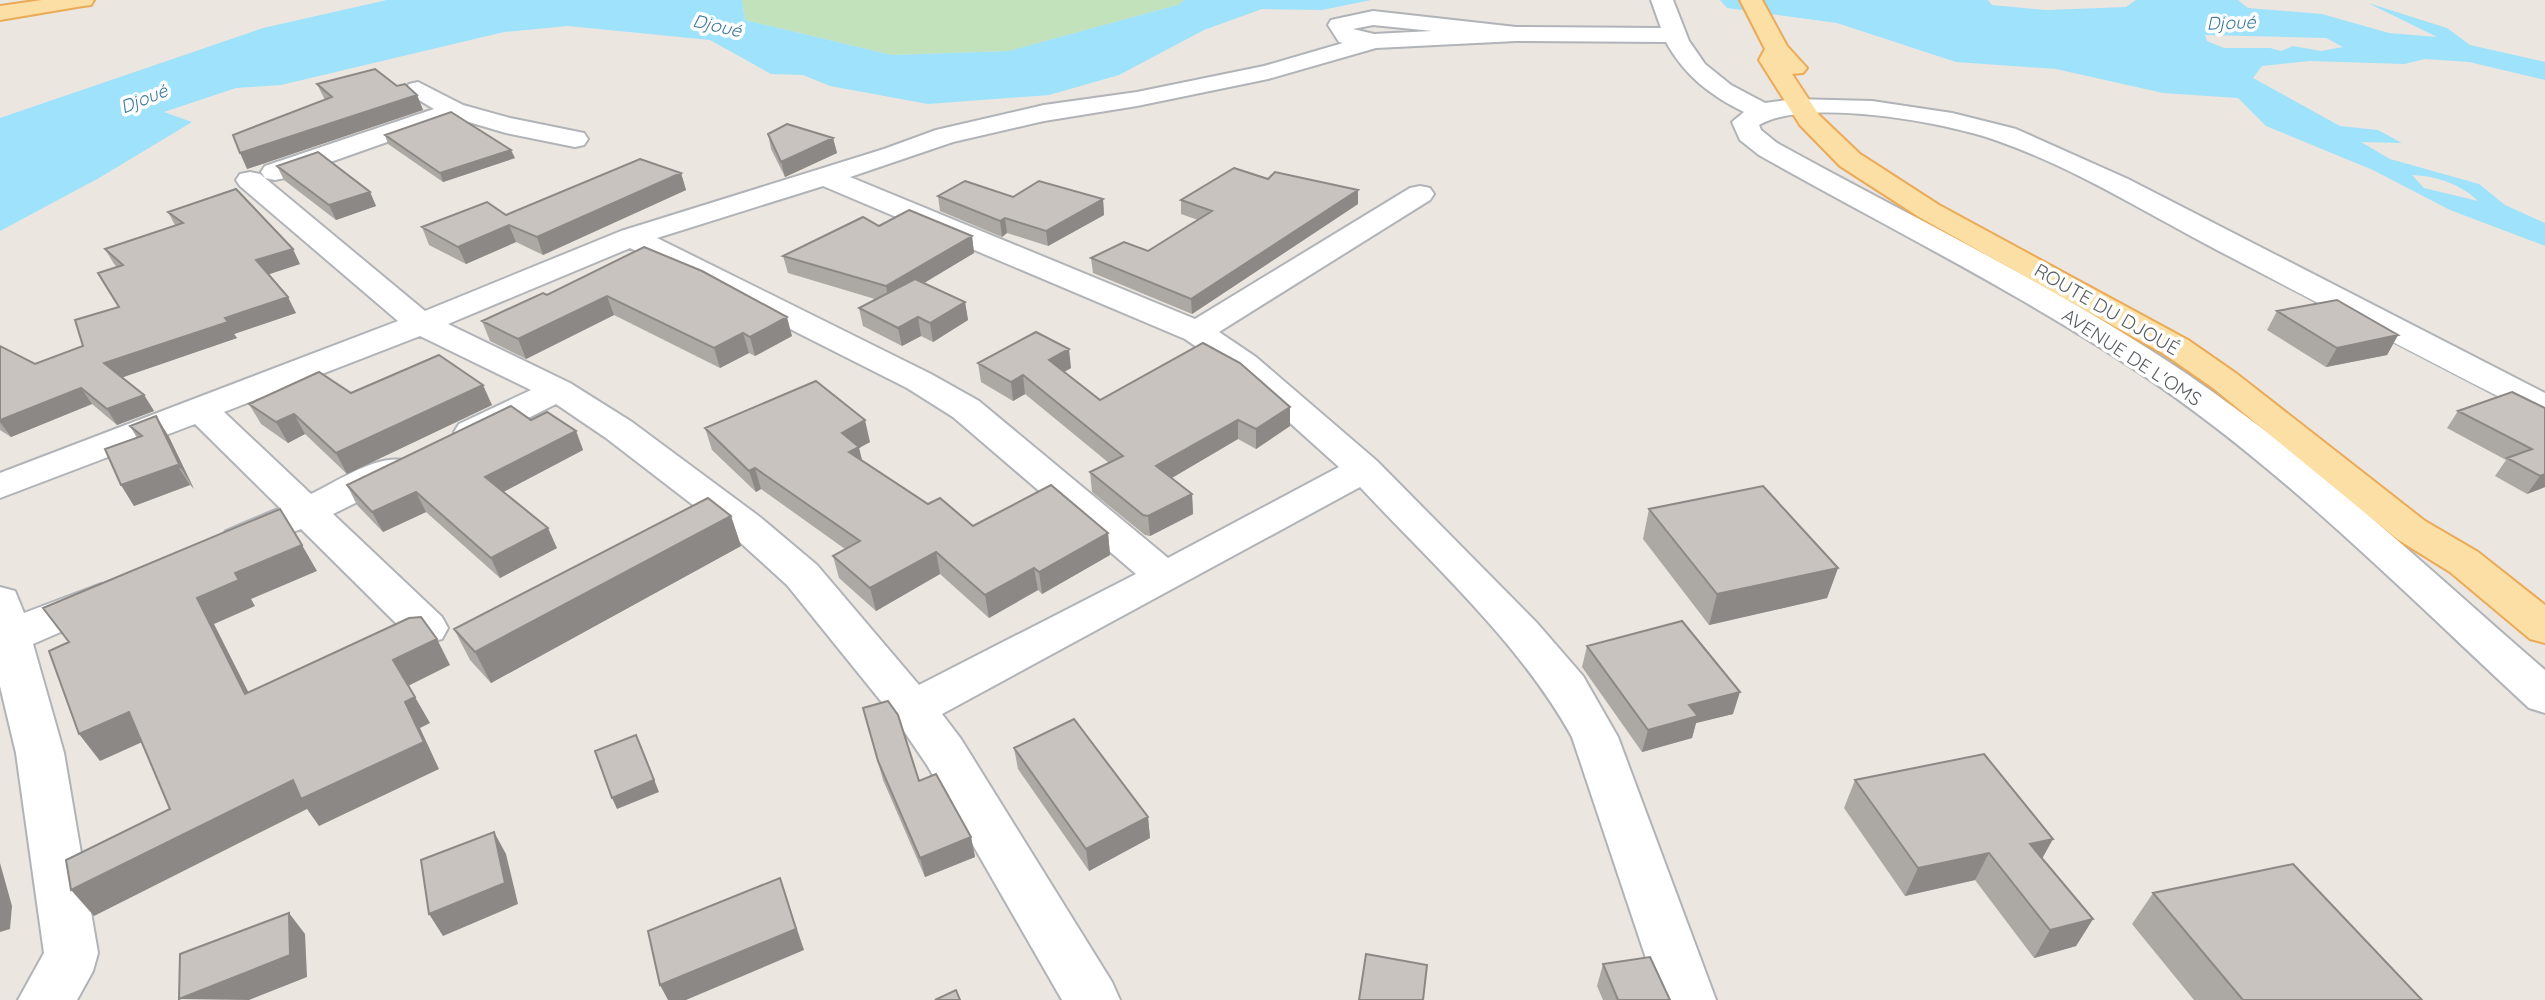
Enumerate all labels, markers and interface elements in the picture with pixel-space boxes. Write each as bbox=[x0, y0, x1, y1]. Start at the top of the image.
water label: Djoué bbox=[691, 9, 744, 42]
water label: Djoué bbox=[2206, 10, 2257, 35]
water label: Djoué bbox=[117, 78, 172, 118]
street label: ROUTE DU DJOUÉ bbox=[2030, 258, 2184, 360]
street label: AVENUE DE L'OMS bbox=[2058, 303, 2206, 411]

